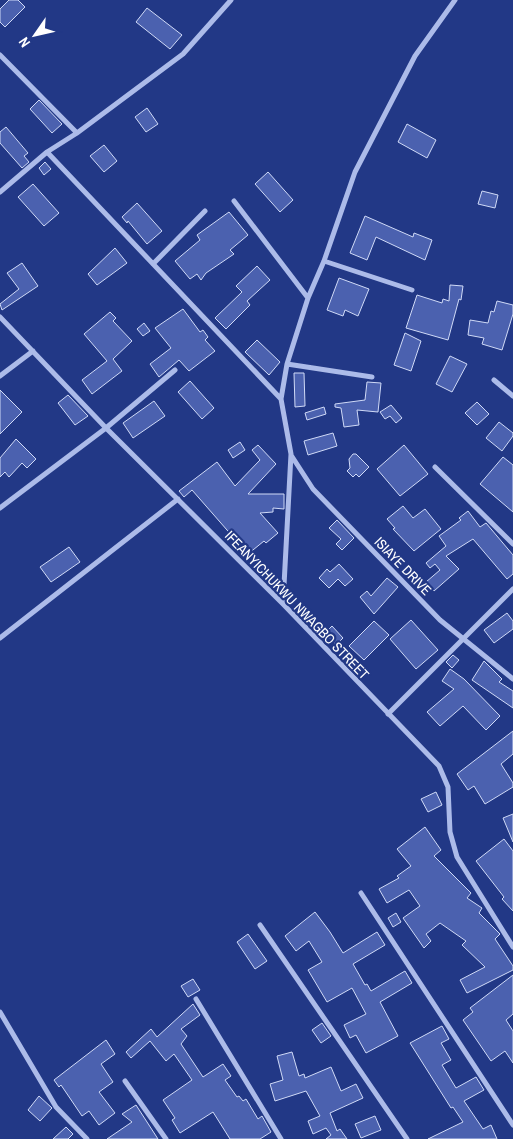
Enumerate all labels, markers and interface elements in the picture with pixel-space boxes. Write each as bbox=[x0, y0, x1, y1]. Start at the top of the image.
north arrow bbox=[10, 10, 60, 60]
text: N bbox=[14, 34, 34, 51]
street label: IFEANYICHUKWU NWAGBO STREET bbox=[221, 527, 373, 683]
street label: ISIAYE DRIVE bbox=[371, 533, 435, 599]

